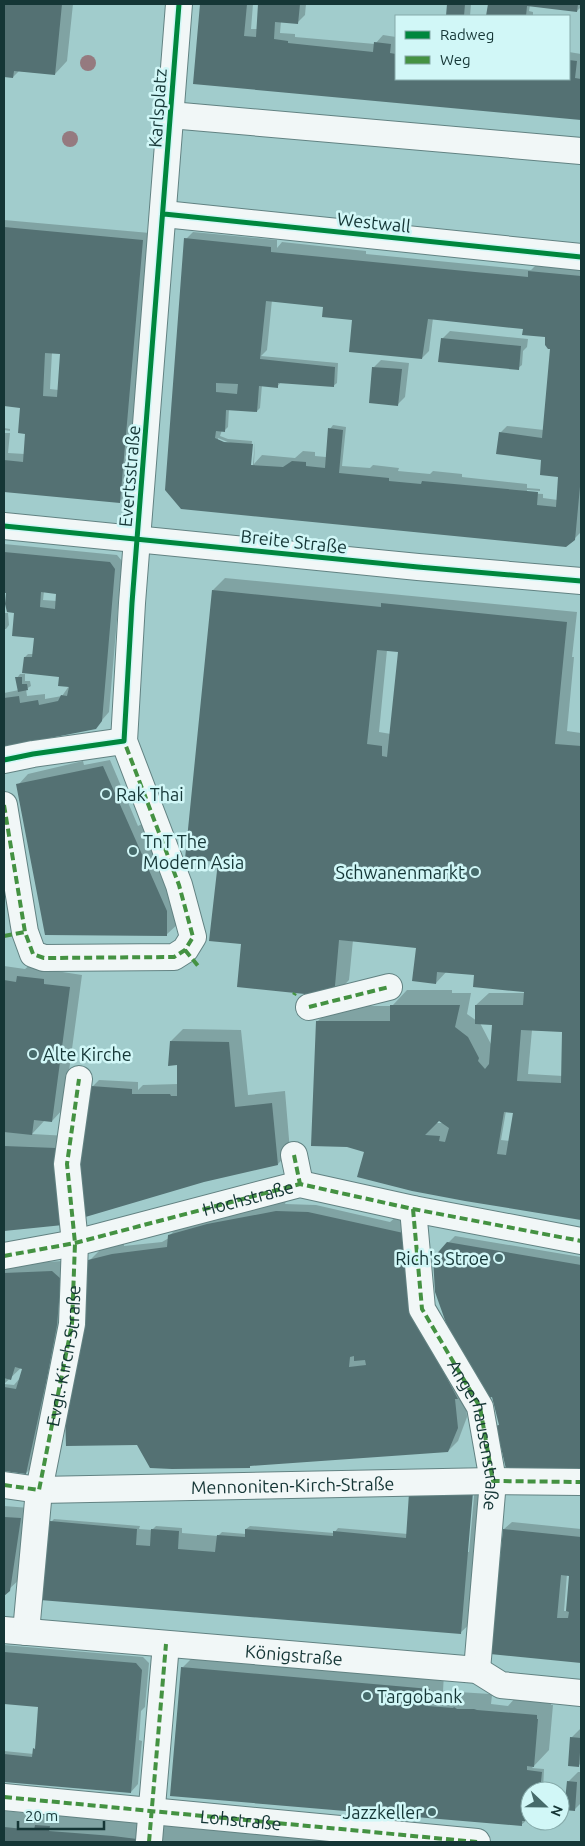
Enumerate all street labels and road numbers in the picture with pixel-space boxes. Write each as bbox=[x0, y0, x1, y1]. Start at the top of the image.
street label: Karlsplatz bbox=[144, 68, 170, 148]
street label: Westwall bbox=[336, 208, 412, 236]
street label: Evertsstraße bbox=[115, 424, 143, 528]
street label: Breite Straße bbox=[240, 525, 348, 557]
street label: Hochstraße bbox=[200, 1176, 296, 1219]
street label: Evgl.-Kirch-Straße bbox=[42, 1285, 83, 1428]
street label: Angerhausenstraße bbox=[444, 1356, 503, 1512]
street label: Mennoniten-Kirch-Straße bbox=[191, 1473, 395, 1497]
street label: Königstraße bbox=[244, 1640, 344, 1669]
street label: Lohstraße bbox=[199, 1806, 283, 1833]

